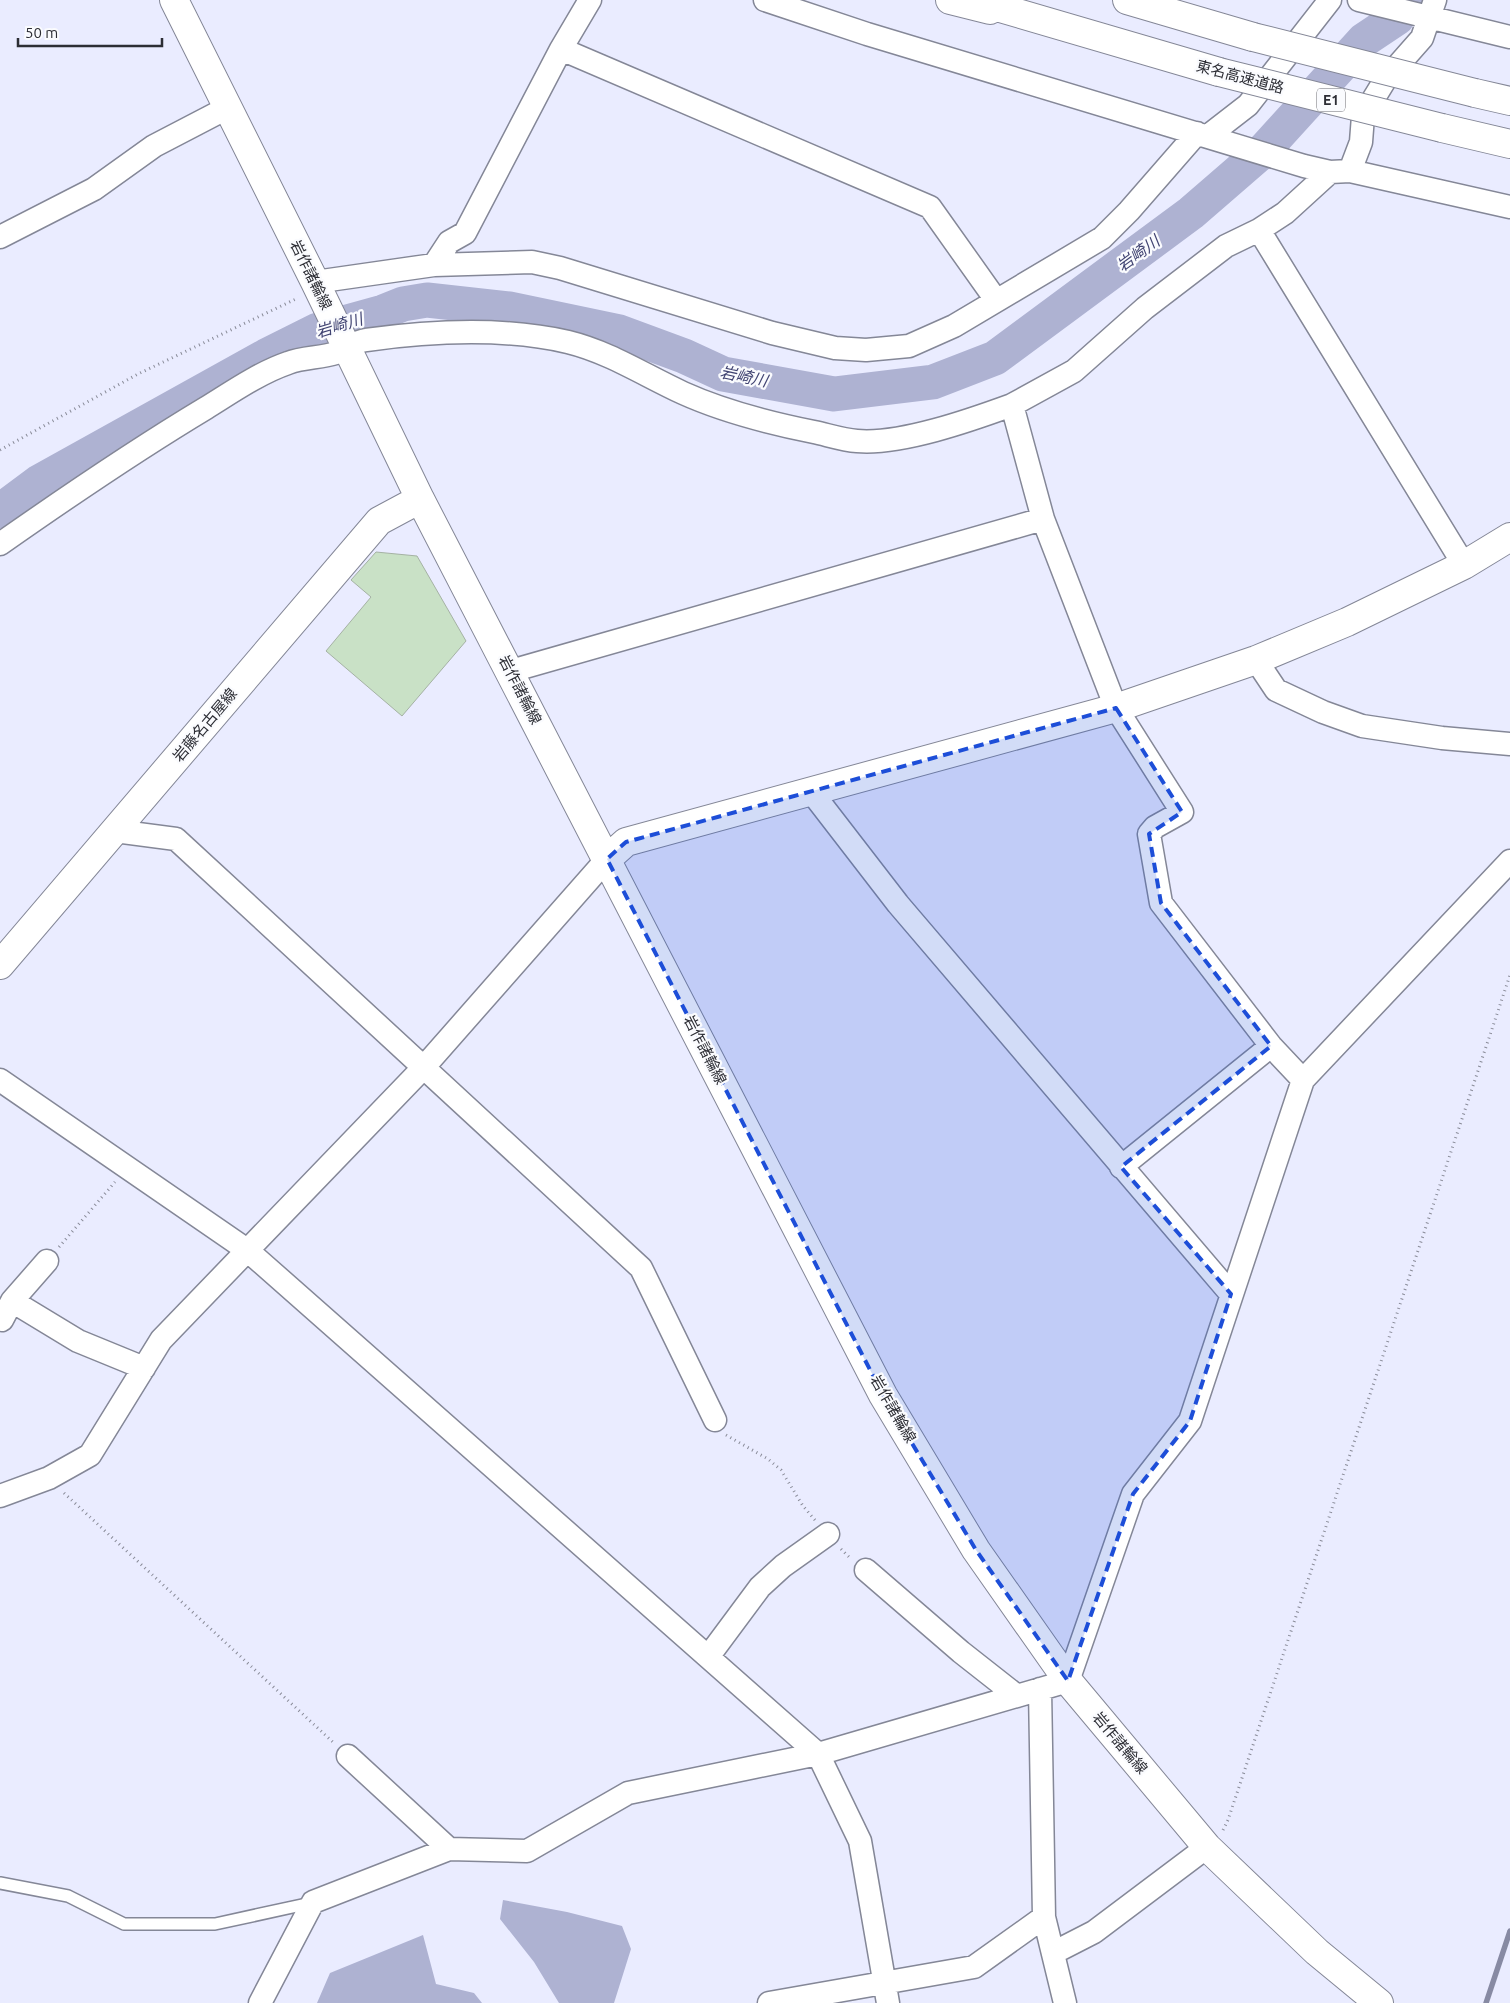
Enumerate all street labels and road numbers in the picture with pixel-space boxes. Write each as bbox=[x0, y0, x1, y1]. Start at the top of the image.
street label: 東名高速道路 bbox=[1194, 57, 1286, 96]
road number: E1 bbox=[1317, 88, 1345, 112]
street label: 岩作諸輪線 bbox=[287, 237, 336, 312]
street label: 岩作諸輪線 bbox=[496, 652, 545, 727]
street label: 岩藤名古屋線 bbox=[169, 685, 240, 765]
street label: 岩作諸輪線 bbox=[681, 1012, 730, 1087]
street label: 岩作諸輪線 bbox=[867, 1372, 920, 1445]
street label: 岩作諸輪線 bbox=[1090, 1708, 1151, 1777]

